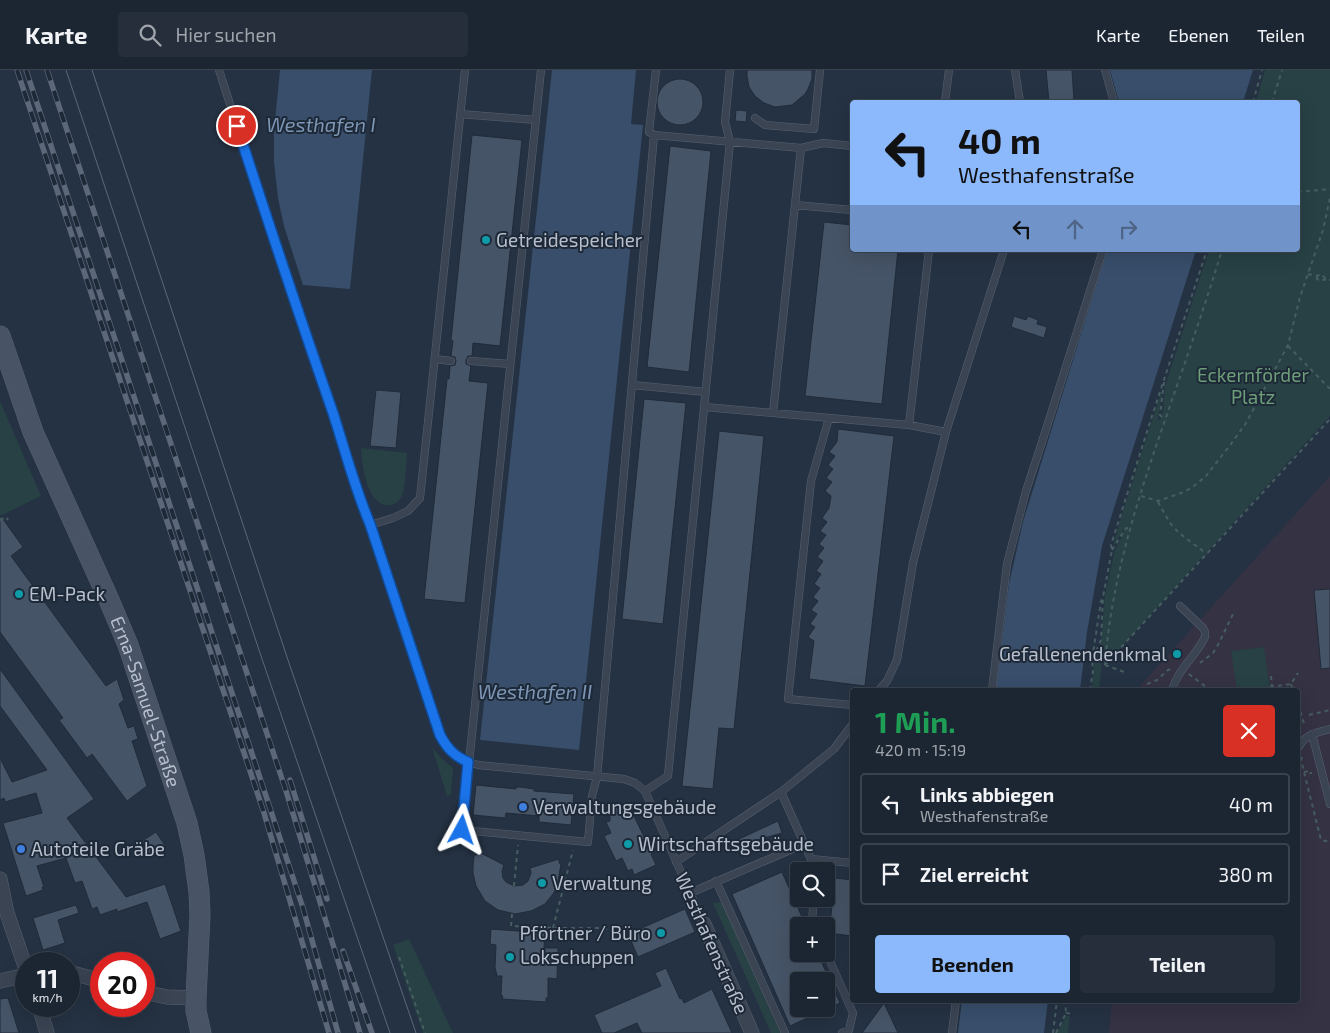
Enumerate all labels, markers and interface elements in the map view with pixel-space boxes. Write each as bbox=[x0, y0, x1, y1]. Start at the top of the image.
search box bbox=[118, 12, 468, 57]
text: Karte bbox=[25, 20, 88, 49]
icon: search bbox=[136, 21, 164, 49]
text: Hier suchen bbox=[176, 23, 277, 46]
text: Karte bbox=[1096, 24, 1140, 46]
text: Ebenen bbox=[1168, 24, 1229, 46]
text: Teilen bbox=[1257, 24, 1305, 46]
pin bbox=[216, 105, 258, 147]
icon: arrive bbox=[223, 112, 251, 140]
water label: Westhafen I bbox=[266, 112, 376, 136]
text: 40 m bbox=[958, 119, 1041, 161]
icon: left bbox=[875, 120, 940, 185]
text: Westhafenstraße bbox=[958, 161, 1135, 187]
icon: left bbox=[1008, 215, 1036, 243]
icon: ahead bbox=[1061, 215, 1089, 243]
icon: right bbox=[1114, 215, 1142, 243]
place label: Getreidespeicher bbox=[496, 228, 643, 251]
marker: Getreidespeicher bbox=[480, 234, 492, 246]
park label: Eckernförder Platz bbox=[1197, 363, 1309, 408]
place label: EM-Pack bbox=[29, 582, 106, 605]
marker: EM-Pack bbox=[13, 588, 25, 600]
street label: Erna-Samuel-Straße bbox=[106, 612, 186, 790]
place label: Gefallenendenkmal bbox=[999, 642, 1167, 665]
marker: Gefallenendenkmal bbox=[1171, 648, 1183, 660]
water label: Westhafen II bbox=[478, 679, 592, 703]
text: 1 Min. bbox=[875, 703, 956, 739]
button: close bbox=[1223, 705, 1275, 757]
text: 420 m · 15:19 bbox=[875, 740, 966, 759]
text: Links abbiegen bbox=[920, 783, 1054, 806]
icon: left bbox=[877, 790, 905, 818]
text: 40 m bbox=[1229, 793, 1273, 816]
place label: Verwaltungsgebäude bbox=[533, 795, 716, 818]
marker: Verwaltungsgebäude bbox=[517, 801, 529, 813]
position arrow bbox=[435, 803, 487, 855]
text: Westhafenstraße bbox=[920, 806, 1048, 825]
place label: Wirtschaftsgebäude bbox=[638, 832, 814, 855]
place label: Autoteile Gräbe bbox=[31, 837, 165, 860]
marker: Wirtschaftsgebäude bbox=[622, 838, 634, 850]
marker: Autoteile Gräbe bbox=[15, 843, 27, 855]
icon: arrive bbox=[877, 860, 905, 888]
map controls bbox=[790, 862, 835, 1017]
button: search bbox=[790, 862, 835, 907]
text: Ziel erreicht bbox=[920, 863, 1029, 886]
text: 380 m bbox=[1219, 863, 1273, 886]
street label: Westhafenstraße bbox=[671, 868, 754, 1017]
place label: Verwaltung bbox=[552, 871, 652, 894]
marker: Verwaltung bbox=[536, 877, 548, 889]
button: + bbox=[790, 917, 835, 962]
place label: Pförtner / Büro bbox=[520, 921, 651, 944]
marker: Pförtner / Büro bbox=[655, 927, 667, 939]
button: Beenden bbox=[875, 935, 1070, 993]
button: Teilen bbox=[1080, 935, 1275, 993]
place label: Lokschuppen bbox=[520, 945, 634, 968]
marker: Lokschuppen bbox=[504, 951, 516, 963]
speed limit sign: 20 bbox=[90, 952, 155, 1017]
text: 11 bbox=[37, 963, 58, 993]
button: − bbox=[790, 972, 835, 1017]
text: km/h bbox=[33, 990, 62, 1004]

